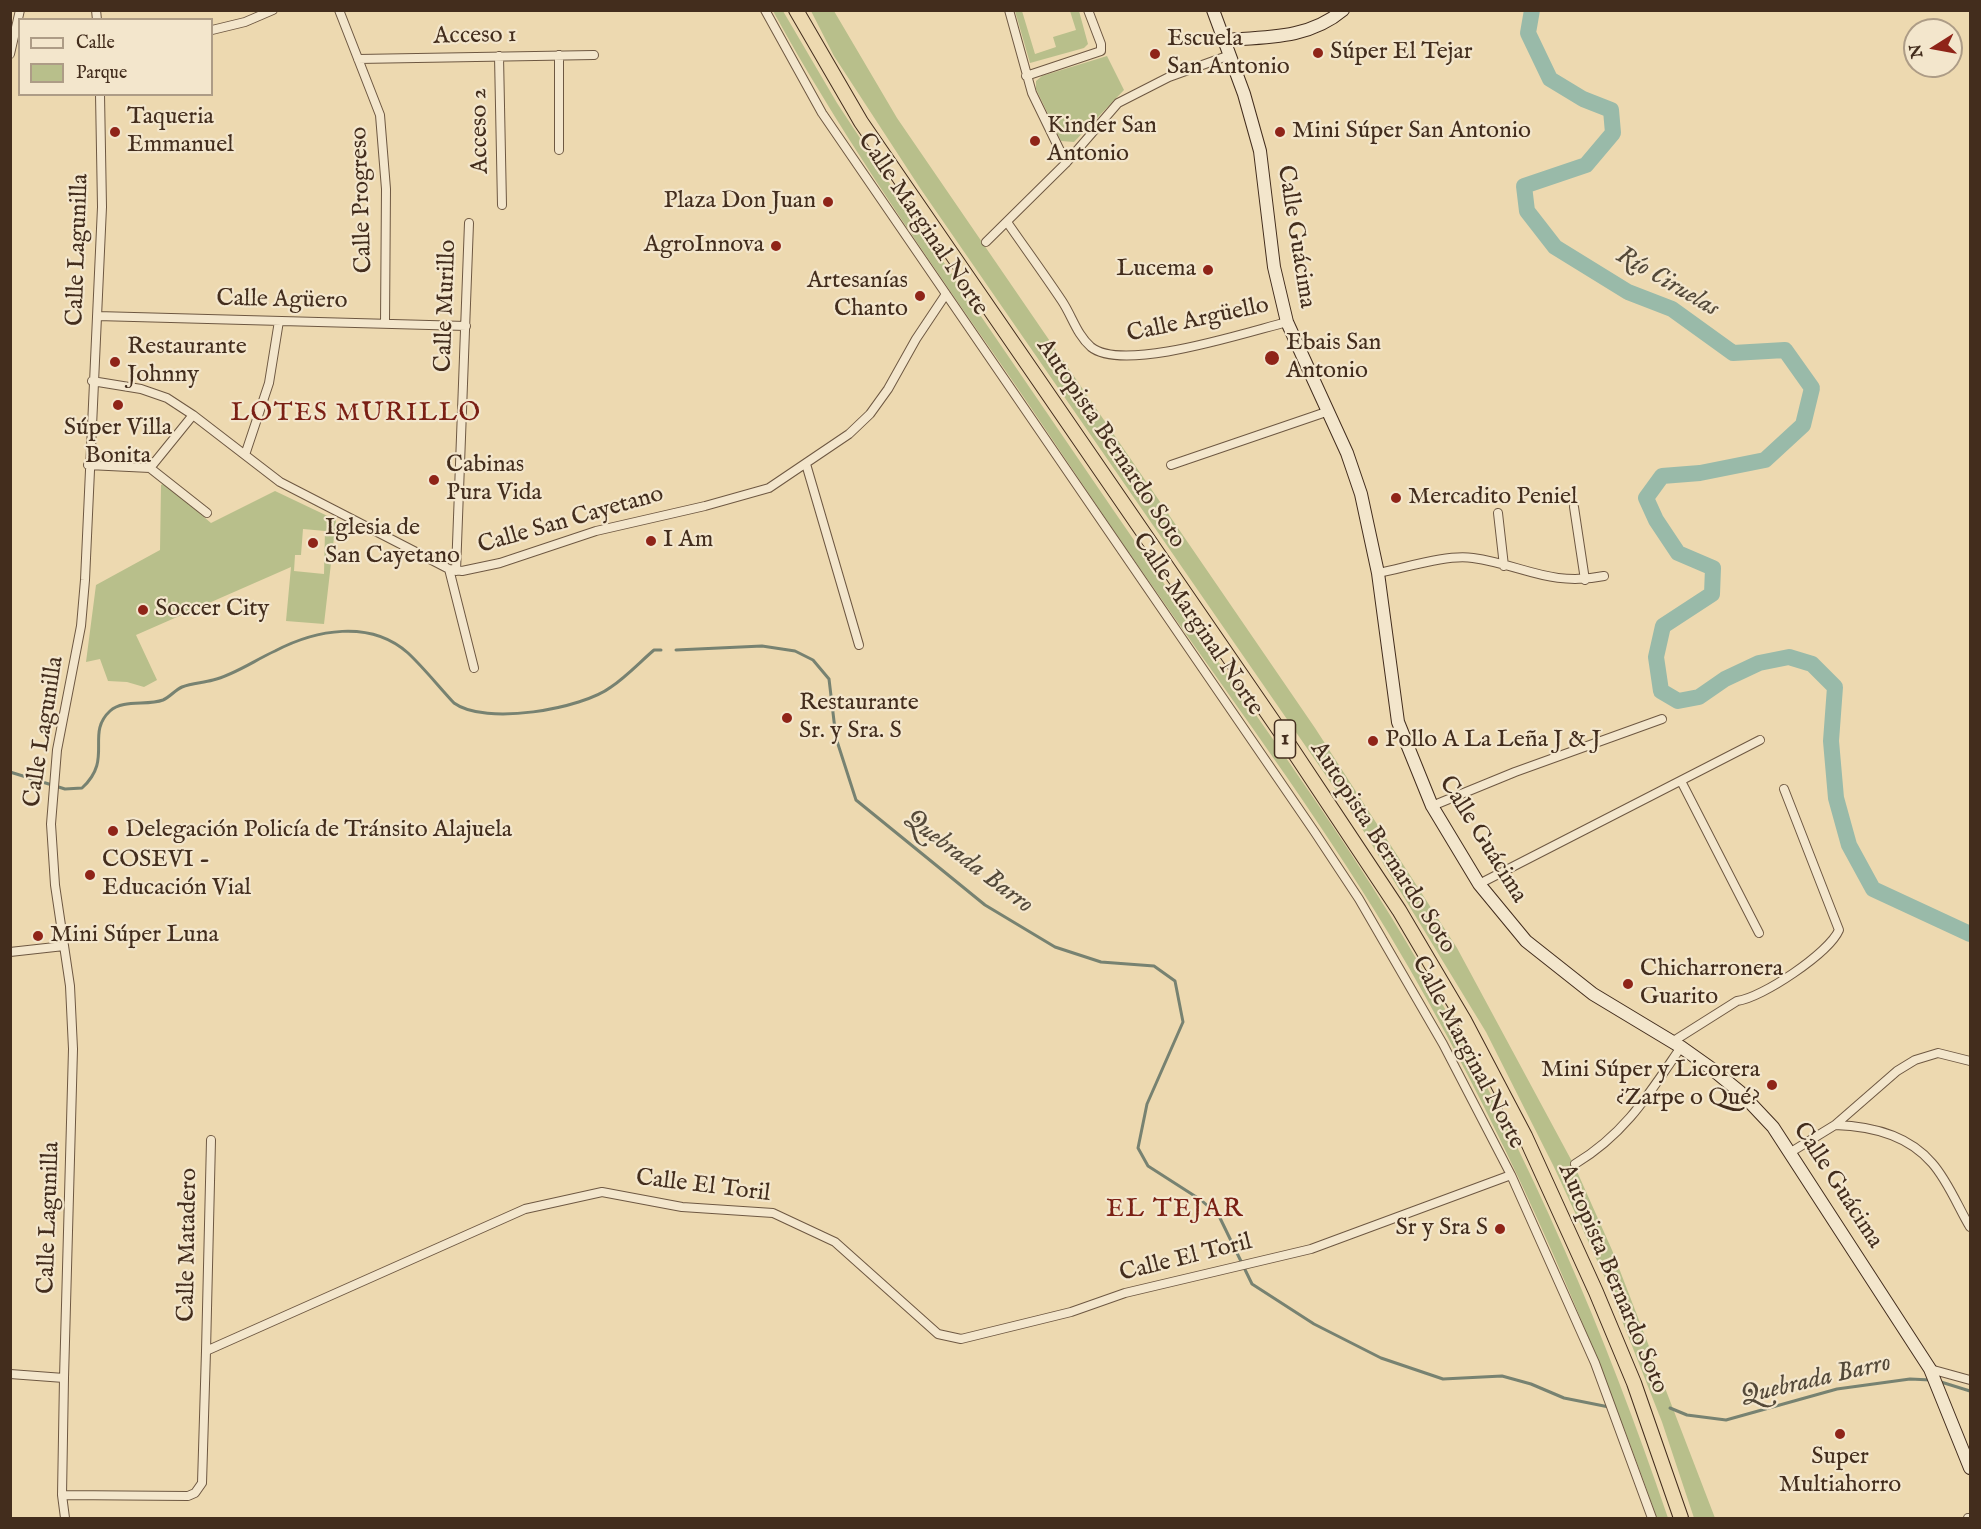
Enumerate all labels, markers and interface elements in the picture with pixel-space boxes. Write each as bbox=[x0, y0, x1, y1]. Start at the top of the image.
legend bbox=[18, 18, 213, 96]
north arrow bbox=[1903, 18, 1963, 78]
street label: Acceso 1 bbox=[433, 22, 517, 52]
place label: Escuela San Antonio bbox=[1167, 26, 1290, 82]
text: Calle bbox=[76, 32, 115, 55]
place label: Súper El Tejar bbox=[1330, 39, 1473, 67]
text: N bbox=[1906, 42, 1928, 60]
marker: Súper El Tejar bbox=[1311, 46, 1325, 60]
marker: Escuela San Antonio bbox=[1148, 47, 1162, 61]
text: Parque bbox=[76, 62, 127, 85]
street label: Acceso 2 bbox=[466, 88, 496, 174]
place label: Taqueria Emmanuel bbox=[127, 104, 234, 160]
place label: Kinder San Antonio bbox=[1047, 113, 1157, 169]
place label: Mini Súper San Antonio bbox=[1292, 118, 1531, 146]
marker: Taqueria Emmanuel bbox=[108, 125, 122, 139]
marker: Mini Súper San Antonio bbox=[1273, 125, 1287, 139]
street label: Calle Progreso bbox=[346, 126, 380, 274]
street label: Calle Marginal Norte bbox=[850, 128, 994, 322]
marker: Kinder San Antonio bbox=[1028, 134, 1042, 148]
street label: Calle Guácima bbox=[1269, 163, 1321, 311]
street label: Calle Lagunilla bbox=[62, 173, 96, 327]
place label: Plaza Don Juan bbox=[664, 188, 816, 216]
marker: Plaza Don Juan bbox=[821, 195, 835, 209]
place label: AgroInnova bbox=[644, 232, 764, 260]
street label: Calle Murillo bbox=[430, 239, 464, 373]
marker: AgroInnova bbox=[769, 239, 783, 253]
water label: Río Ciruelas bbox=[1610, 241, 1724, 325]
place label: Lucema bbox=[1116, 256, 1196, 284]
marker: Lucema bbox=[1201, 263, 1215, 277]
place label: Artesanías Chanto bbox=[807, 268, 908, 324]
street label: Calle Agüero bbox=[216, 285, 348, 317]
marker: Artesanías Chanto bbox=[913, 289, 927, 303]
street label: Calle Argüello bbox=[1124, 292, 1272, 350]
place label: Ebais San Antonio bbox=[1286, 330, 1381, 386]
place label: Restaurante Johnny bbox=[127, 334, 247, 390]
street label: Autopista Bernardo Soto bbox=[1029, 334, 1191, 554]
marker: Ebais San Antonio bbox=[1263, 349, 1281, 367]
marker: Restaurante Johnny bbox=[108, 355, 122, 369]
marker: Súper Villa Bonita bbox=[111, 398, 125, 412]
district label: LOTES MURILLO bbox=[230, 399, 482, 431]
place label: Súper Villa Bonita bbox=[64, 415, 172, 471]
place label: Cabinas Pura Vida bbox=[446, 452, 542, 508]
marker: Cabinas Pura Vida bbox=[427, 473, 441, 487]
street label: Calle San Cayetano bbox=[475, 481, 667, 561]
place label: Mercadito Peniel bbox=[1408, 484, 1578, 512]
marker: Mercadito Peniel bbox=[1389, 491, 1403, 505]
place label: Iglesia de San Cayetano bbox=[325, 515, 460, 571]
place label: I Am bbox=[663, 527, 713, 555]
street label: Calle Marginal Norte bbox=[1125, 528, 1269, 722]
marker: I Am bbox=[644, 534, 658, 548]
marker: Iglesia de San Cayetano bbox=[306, 536, 320, 550]
place label: Soccer City bbox=[155, 596, 269, 624]
marker: Soccer City bbox=[136, 603, 150, 617]
street label: Calle Lagunilla bbox=[19, 654, 71, 810]
place label: Restaurante Sr. y Sra. S bbox=[799, 690, 919, 746]
marker: Restaurante Sr. y Sra. S bbox=[780, 711, 794, 725]
road number: 1 bbox=[1274, 720, 1296, 758]
place label: Pollo A La Leña J & J bbox=[1385, 727, 1601, 755]
marker: Pollo A La Leña J & J bbox=[1366, 734, 1380, 748]
street label: Autopista Bernardo Soto bbox=[1303, 737, 1461, 959]
street label: Calle Guácima bbox=[1432, 771, 1532, 909]
water label: Quebrada Barro bbox=[897, 804, 1039, 922]
place label: Delegación Policía de Tránsito Alajuela bbox=[125, 817, 512, 845]
marker: Delegación Policía de Tránsito Alajuela bbox=[106, 824, 120, 838]
place label: COSEVI - Educación Vial bbox=[102, 847, 251, 903]
marker: COSEVI - Educación Vial bbox=[83, 868, 97, 882]
place label: Mini Súper Luna bbox=[50, 922, 219, 950]
marker: Mini Súper Luna bbox=[31, 929, 45, 943]
street label: Calle Marginal Norte bbox=[1404, 952, 1530, 1154]
place label: Chicharronera Guarito bbox=[1640, 956, 1783, 1012]
marker: Chicharronera Guarito bbox=[1621, 977, 1635, 991]
place label: Mini Súper y Licorera ¿Zarpe o Qué? bbox=[1541, 1057, 1760, 1113]
marker: Mini Súper y Licorera ¿Zarpe o Qué? bbox=[1765, 1078, 1779, 1092]
street label: Calle Guácima bbox=[1786, 1118, 1888, 1254]
street label: Calle Lagunilla bbox=[33, 1141, 67, 1295]
street label: Autopista Bernardo Soto bbox=[1551, 1160, 1673, 1398]
street label: Calle El Toril bbox=[634, 1164, 772, 1210]
street label: Calle Matadero bbox=[173, 1168, 205, 1322]
district label: EL TEJAR bbox=[1106, 1195, 1244, 1227]
place label: Sr y Sra S bbox=[1396, 1215, 1488, 1243]
marker: Sr y Sra S bbox=[1493, 1222, 1507, 1236]
street label: Calle El Toril bbox=[1117, 1229, 1255, 1289]
water label: Quebrada Barro bbox=[1738, 1349, 1894, 1413]
marker: Super Multiahorro bbox=[1833, 1427, 1847, 1441]
place label: Super Multiahorro bbox=[1779, 1444, 1901, 1500]

